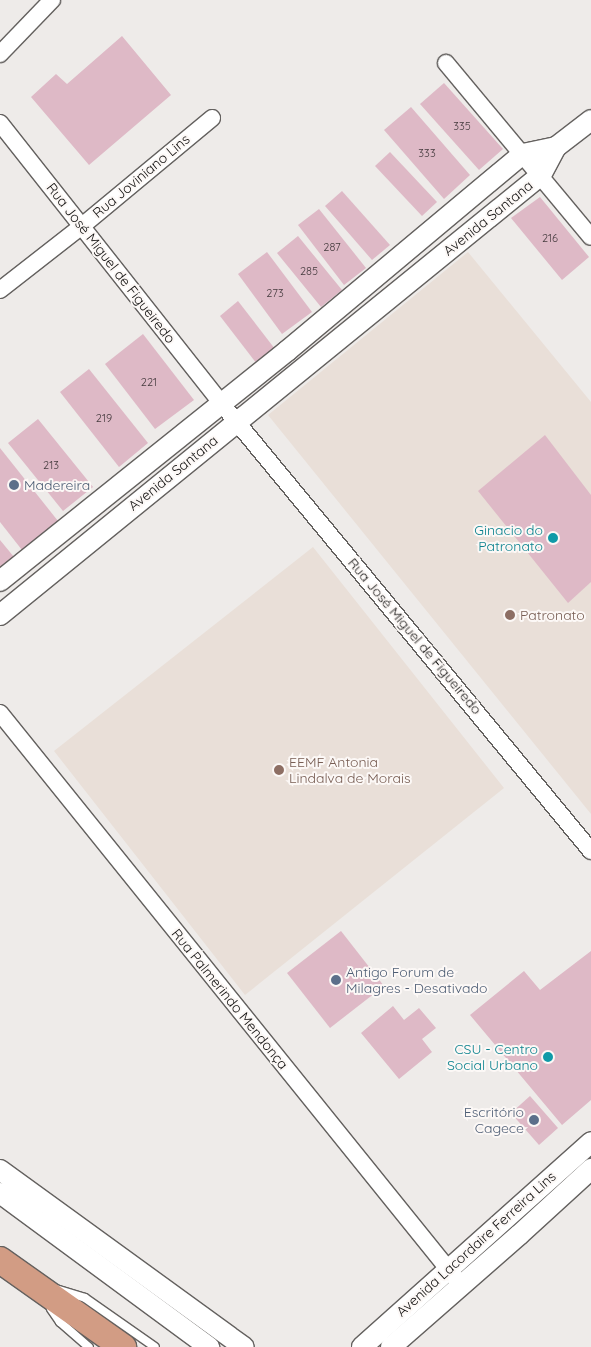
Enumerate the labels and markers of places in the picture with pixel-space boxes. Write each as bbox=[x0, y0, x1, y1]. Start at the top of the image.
place label: Madereira bbox=[24, 477, 90, 493]
marker: Madereira bbox=[8, 479, 20, 491]
place label: Ginacio do Patronato bbox=[474, 522, 543, 554]
marker: Ginacio do Patronato bbox=[547, 532, 559, 544]
place label: Patronato bbox=[520, 607, 585, 623]
marker: Patronato bbox=[504, 609, 516, 621]
place label: EEMF Antonia Lindalva de Morais bbox=[289, 754, 411, 786]
marker: EEMF Antonia Lindalva de Morais bbox=[273, 764, 285, 776]
place label: Antigo Forum de Milagres - Desativado bbox=[346, 964, 487, 996]
marker: Antigo Forum de Milagres - Desativado bbox=[330, 974, 342, 986]
place label: CSU - Centro Social Urbano bbox=[447, 1041, 538, 1074]
marker: CSU - Centro Social Urbano bbox=[542, 1051, 554, 1063]
place label: Escritório Cagece bbox=[464, 1104, 524, 1136]
marker: Escritório Cagece bbox=[528, 1114, 540, 1126]

